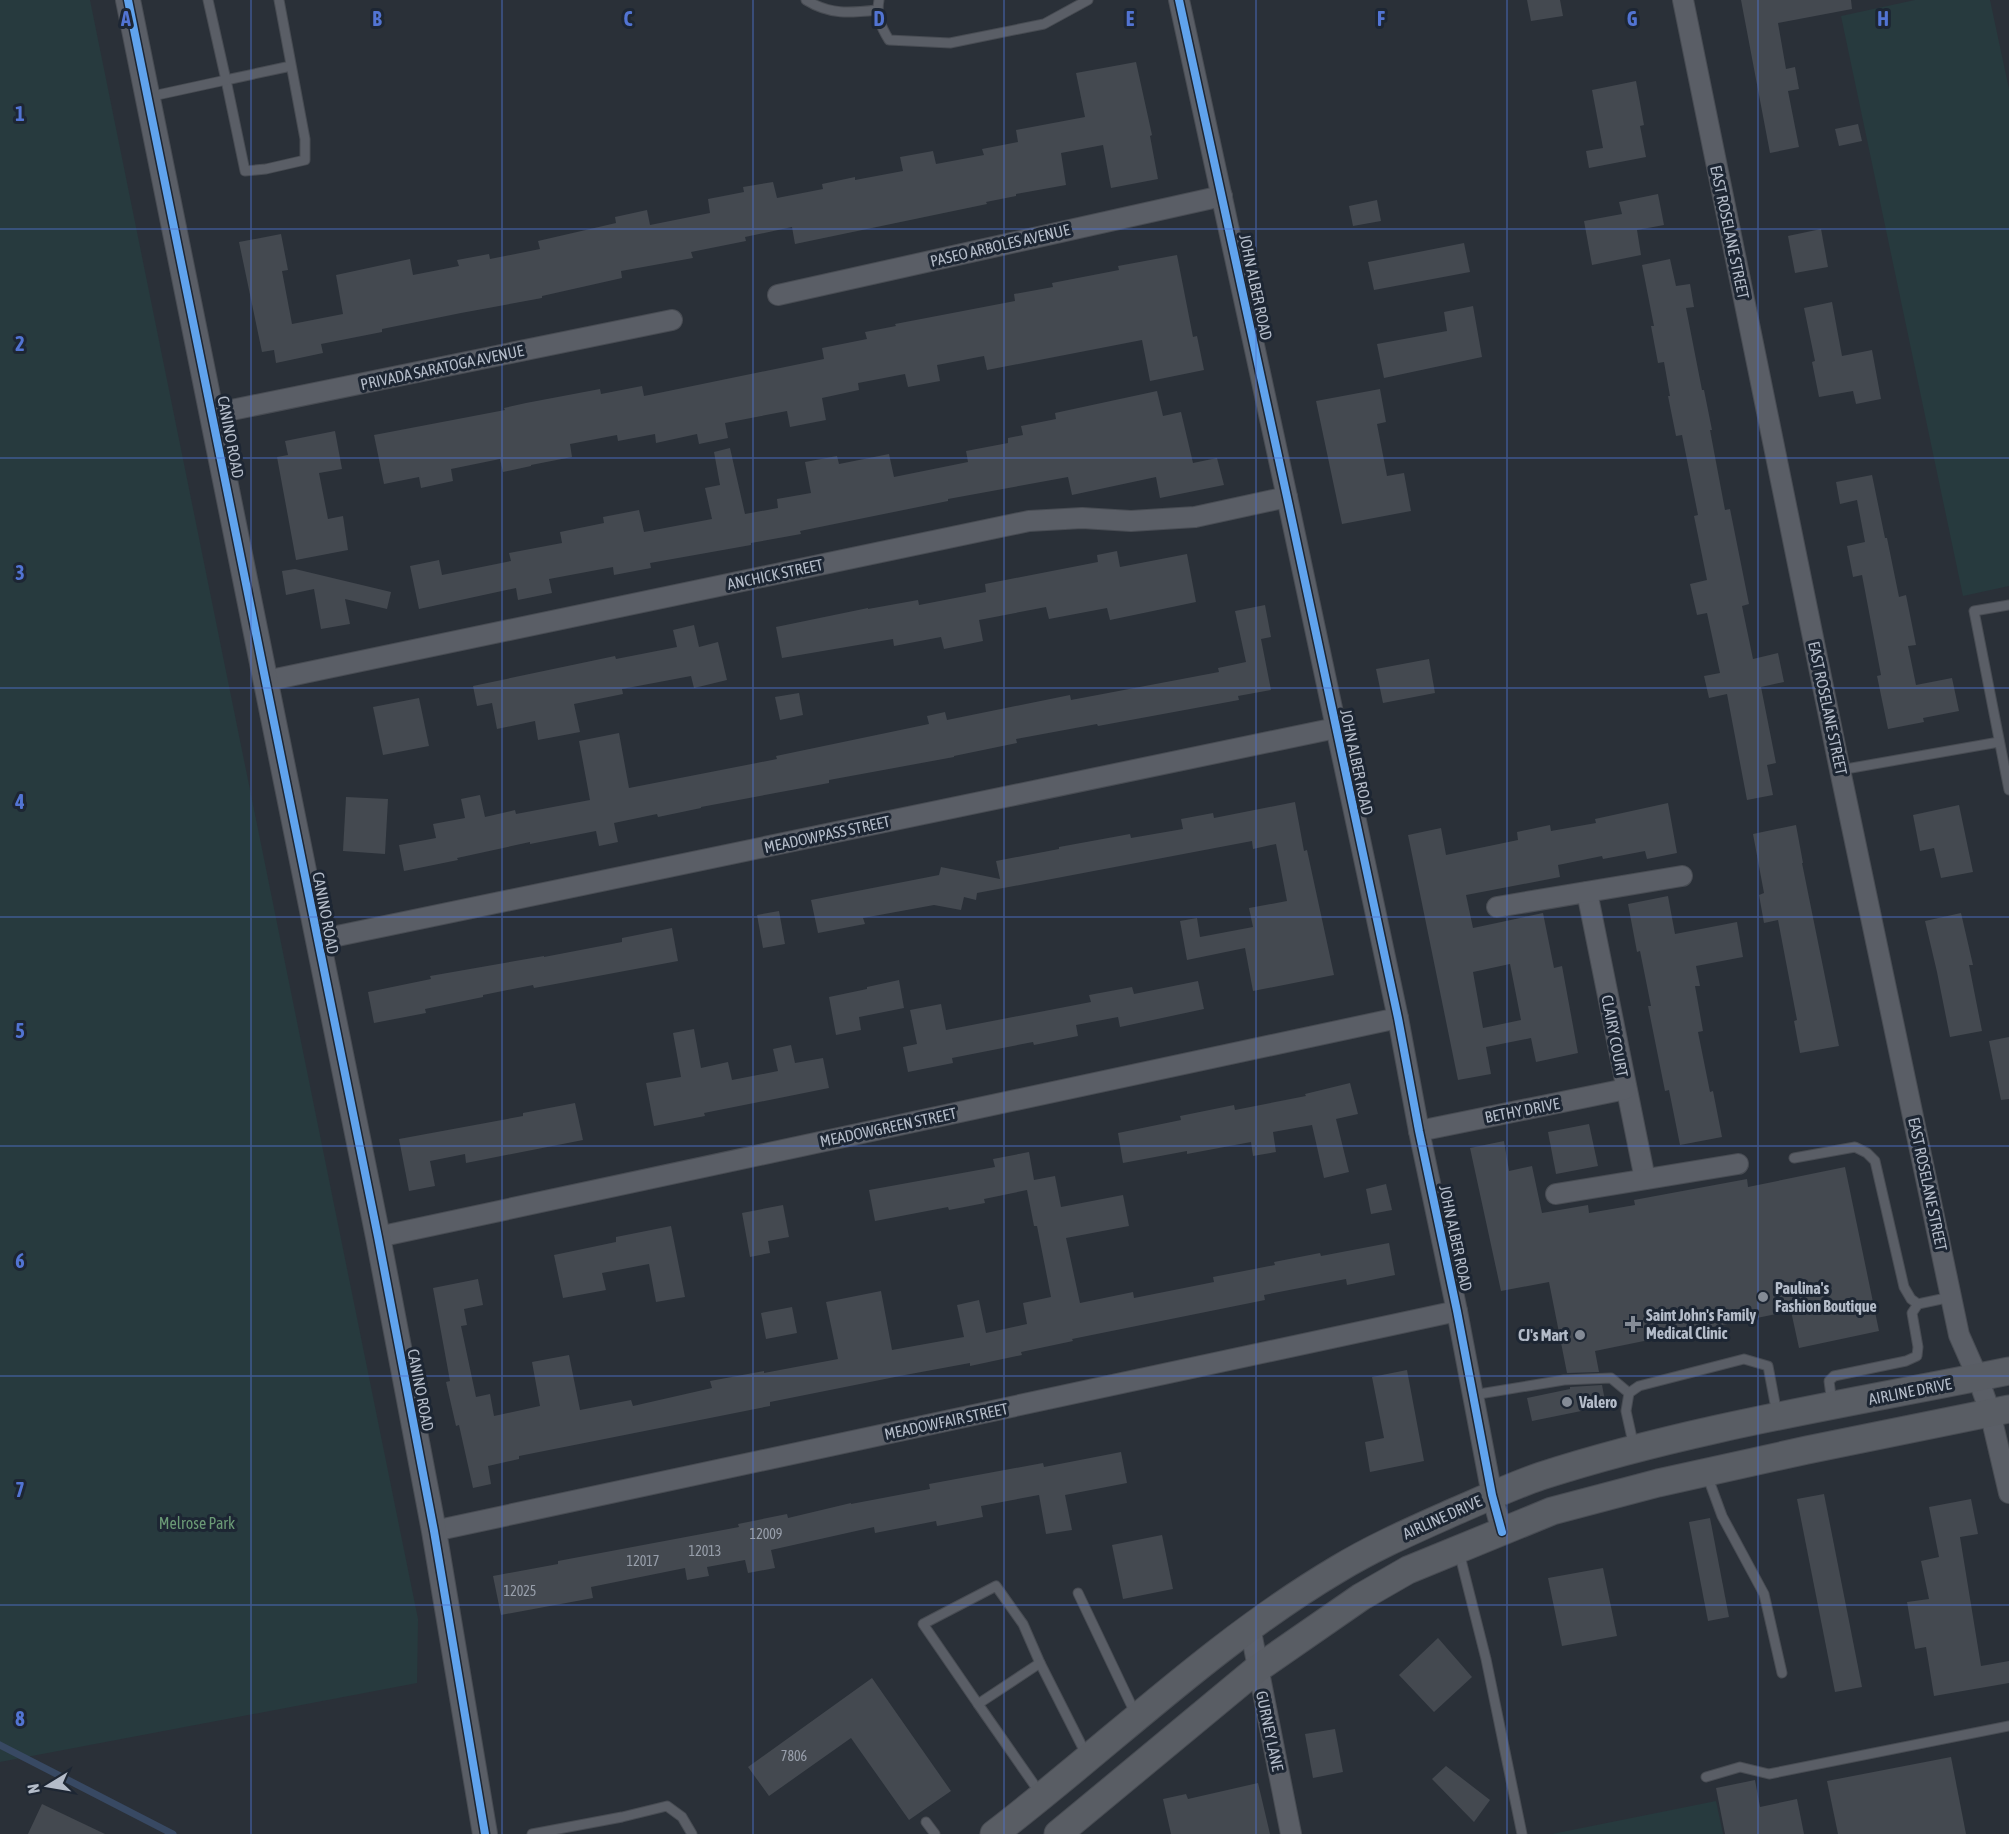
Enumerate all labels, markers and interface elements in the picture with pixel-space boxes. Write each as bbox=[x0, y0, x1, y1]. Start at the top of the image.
text: A bbox=[120, 7, 131, 30]
text: B bbox=[372, 7, 382, 30]
text: C bbox=[624, 7, 633, 30]
text: D bbox=[873, 7, 885, 30]
text: E bbox=[1126, 7, 1135, 30]
text: F bbox=[1377, 7, 1385, 30]
text: G bbox=[1627, 7, 1638, 30]
text: H bbox=[1877, 7, 1889, 30]
text: 1 bbox=[15, 102, 25, 125]
street label: EAST ROSELANE STREET bbox=[1707, 164, 1753, 300]
street label: PASEO ARBOLES AVENUE bbox=[928, 220, 1072, 270]
street label: JOHN ALBER ROAD bbox=[1236, 232, 1276, 342]
text: 2 bbox=[15, 332, 25, 355]
street label: PRIVADA SARATOGA AVENUE bbox=[359, 341, 525, 393]
street label: CANINO ROAD bbox=[214, 394, 248, 480]
street label: ANCHICK STREET bbox=[725, 555, 825, 593]
text: 3 bbox=[15, 561, 25, 584]
street label: EAST ROSELANE STREET bbox=[1805, 640, 1851, 776]
street label: JOHN ALBER ROAD bbox=[1337, 707, 1377, 817]
text: 4 bbox=[14, 790, 25, 813]
street label: MEADOWPASS STREET bbox=[762, 812, 892, 856]
street label: CANINO ROAD bbox=[309, 870, 343, 956]
street label: CLAIRY COURT bbox=[1598, 993, 1632, 1079]
text: 5 bbox=[15, 1019, 25, 1042]
street label: BETHY DRIVE bbox=[1483, 1094, 1561, 1126]
street label: MEADOWGREEN STREET bbox=[818, 1104, 958, 1150]
street label: EAST ROSELANE STREET bbox=[1905, 1116, 1951, 1252]
street label: JOHN ALBER ROAD bbox=[1436, 1183, 1476, 1293]
text: 6 bbox=[15, 1249, 25, 1272]
place label: Paulina's Fashion Boutique bbox=[1775, 1279, 1877, 1315]
marker: Paulina's Fashion Boutique bbox=[1756, 1290, 1770, 1304]
place label: Saint John's Family Medical Clinic bbox=[1646, 1306, 1757, 1342]
marker: Saint John's Family Medical Clinic bbox=[1624, 1315, 1642, 1333]
place label: CJ's Mart bbox=[1518, 1326, 1568, 1344]
marker: CJ's Mart bbox=[1573, 1328, 1587, 1342]
street label: CANINO ROAD bbox=[404, 1347, 438, 1433]
street label: AIRLINE DRIVE bbox=[1867, 1374, 1953, 1408]
place label: Valero bbox=[1578, 1393, 1618, 1411]
marker: Valero bbox=[1560, 1395, 1574, 1409]
street label: MEADOWFAIR STREET bbox=[883, 1399, 1009, 1443]
text: 7 bbox=[15, 1478, 25, 1501]
street label: AIRLINE DRIVE bbox=[1400, 1492, 1484, 1542]
park label: Melrose Park bbox=[159, 1514, 235, 1532]
house number: 12009 bbox=[750, 1526, 782, 1542]
house number: 12013 bbox=[689, 1543, 721, 1559]
house number: 12017 bbox=[627, 1553, 659, 1569]
house number: 12025 bbox=[504, 1583, 536, 1599]
street label: GURNEY LANE bbox=[1253, 1689, 1287, 1773]
text: 8 bbox=[15, 1707, 25, 1730]
house number: 7806 bbox=[781, 1748, 808, 1764]
north arrow bbox=[18, 1756, 78, 1816]
text: N bbox=[24, 1783, 43, 1795]

